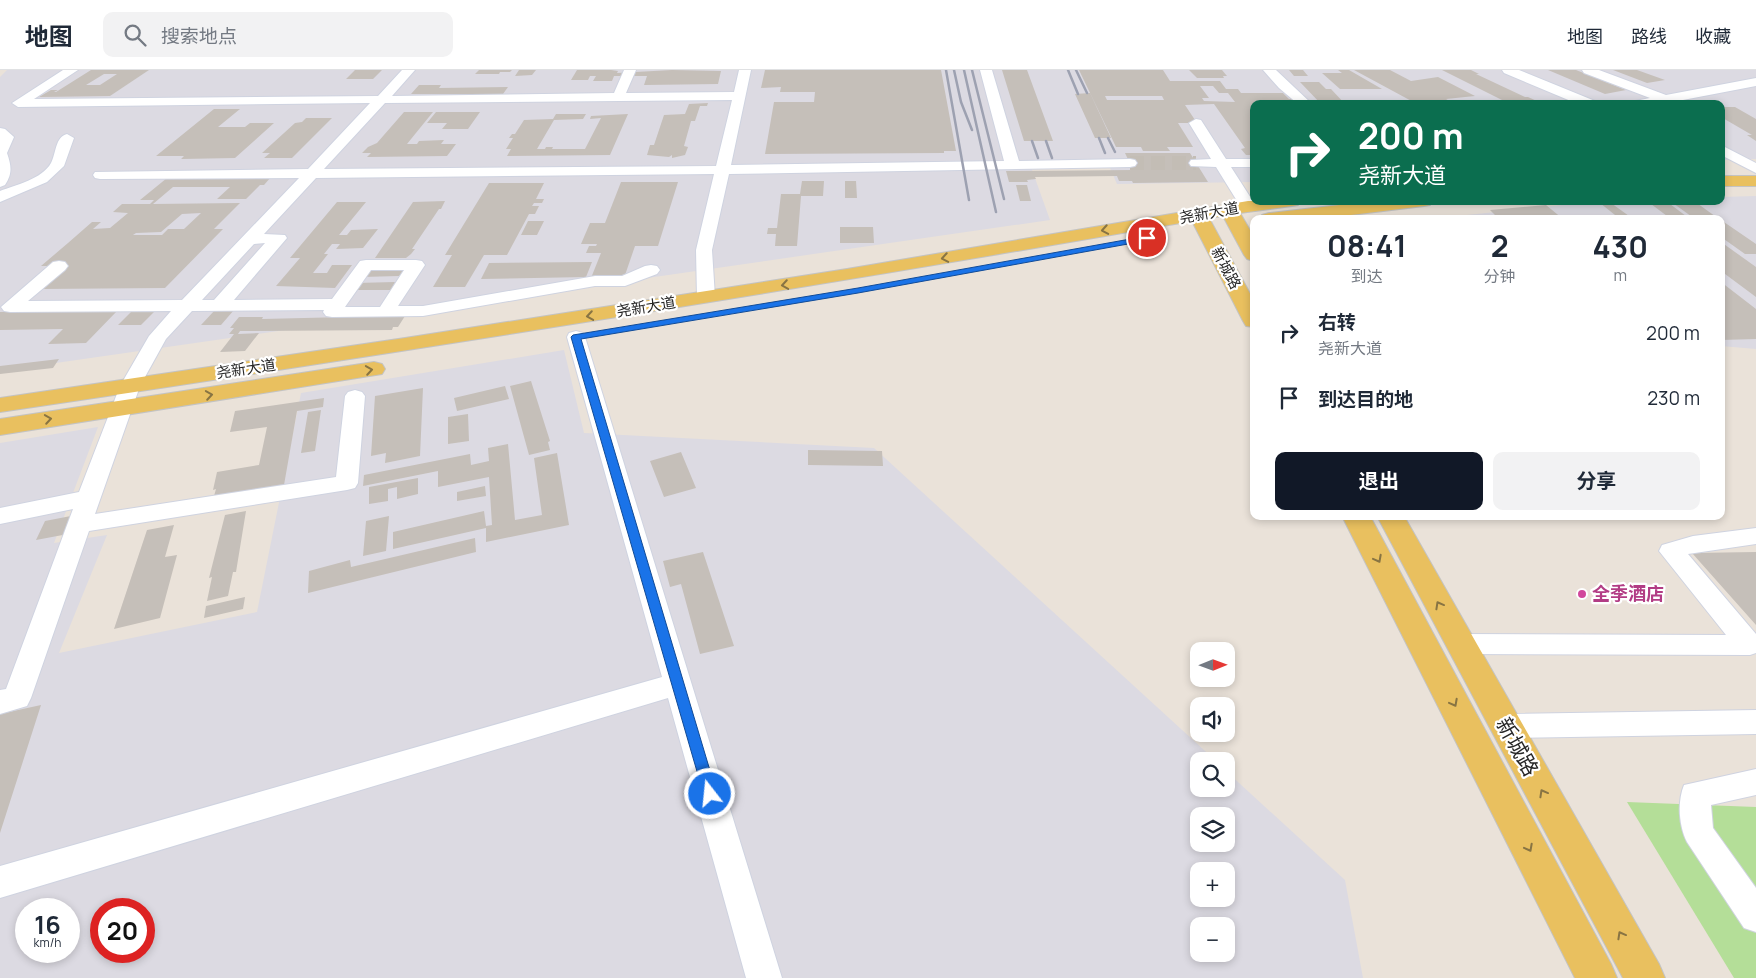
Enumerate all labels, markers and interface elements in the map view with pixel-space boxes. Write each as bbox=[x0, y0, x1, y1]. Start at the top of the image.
search box bbox=[103, 12, 453, 57]
text: 地图 bbox=[25, 19, 73, 52]
icon: search bbox=[121, 21, 149, 49]
text: 搜索地点 bbox=[161, 23, 237, 49]
text: 地图 bbox=[1567, 24, 1603, 48]
text: 路线 bbox=[1631, 24, 1667, 48]
text: 收藏 bbox=[1695, 24, 1731, 48]
text: 200 m bbox=[1358, 112, 1463, 160]
icon: right bbox=[1275, 120, 1340, 185]
text: 尧新大道 bbox=[1358, 160, 1446, 190]
street label: 尧新大道 bbox=[1178, 197, 1240, 228]
pin bbox=[1126, 217, 1168, 259]
icon: arrive bbox=[1133, 224, 1161, 252]
one-way arrow bbox=[1101, 225, 1110, 235]
text: 08:41 bbox=[1327, 225, 1407, 266]
text: 2 bbox=[1491, 225, 1509, 266]
text: 430 bbox=[1593, 226, 1648, 267]
street label: 新城路 bbox=[1207, 243, 1246, 293]
one-way arrow bbox=[941, 252, 949, 262]
text: m bbox=[1614, 264, 1627, 286]
text: 到达 bbox=[1351, 265, 1383, 287]
text: 分钟 bbox=[1484, 265, 1516, 287]
one-way arrow bbox=[780, 279, 789, 289]
street label: 尧新大道 bbox=[615, 291, 677, 322]
text: 右转 bbox=[1318, 309, 1356, 335]
one-way arrow bbox=[585, 310, 593, 321]
icon: right bbox=[1275, 319, 1303, 347]
text: 200 m bbox=[1646, 320, 1700, 346]
text: 尧新大道 bbox=[1318, 337, 1382, 359]
street label: 尧新大道 bbox=[215, 354, 277, 383]
one-way arrow bbox=[366, 365, 374, 376]
icon: arrive bbox=[1275, 384, 1303, 412]
text: 230 m bbox=[1647, 385, 1700, 411]
text: 到达目的地 bbox=[1318, 386, 1413, 412]
one-way arrow bbox=[204, 390, 213, 400]
one-way arrow bbox=[44, 415, 53, 425]
button: 退出 bbox=[1275, 452, 1483, 510]
button: 分享 bbox=[1493, 452, 1700, 510]
one-way arrow bbox=[1372, 554, 1382, 563]
place label: 全季酒店 bbox=[1592, 581, 1664, 605]
marker: 全季酒店 bbox=[1576, 588, 1588, 600]
one-way arrow bbox=[1435, 601, 1445, 610]
north arrow bbox=[1190, 642, 1235, 688]
map controls bbox=[1190, 642, 1235, 962]
button: sound bbox=[1190, 697, 1235, 742]
one-way arrow bbox=[1448, 698, 1458, 707]
street label: 新城路 bbox=[1490, 712, 1545, 781]
button: search bbox=[1190, 752, 1235, 797]
position arrow bbox=[683, 767, 735, 819]
one-way arrow bbox=[1539, 789, 1549, 798]
button: layers bbox=[1190, 807, 1235, 852]
one-way arrow bbox=[1523, 842, 1533, 851]
button: + bbox=[1190, 862, 1235, 907]
speed limit sign: 20 bbox=[90, 898, 155, 963]
text: 16 bbox=[34, 907, 61, 942]
button: − bbox=[1190, 917, 1235, 962]
one-way arrow bbox=[1618, 932, 1628, 941]
text: km/h bbox=[34, 934, 61, 951]

